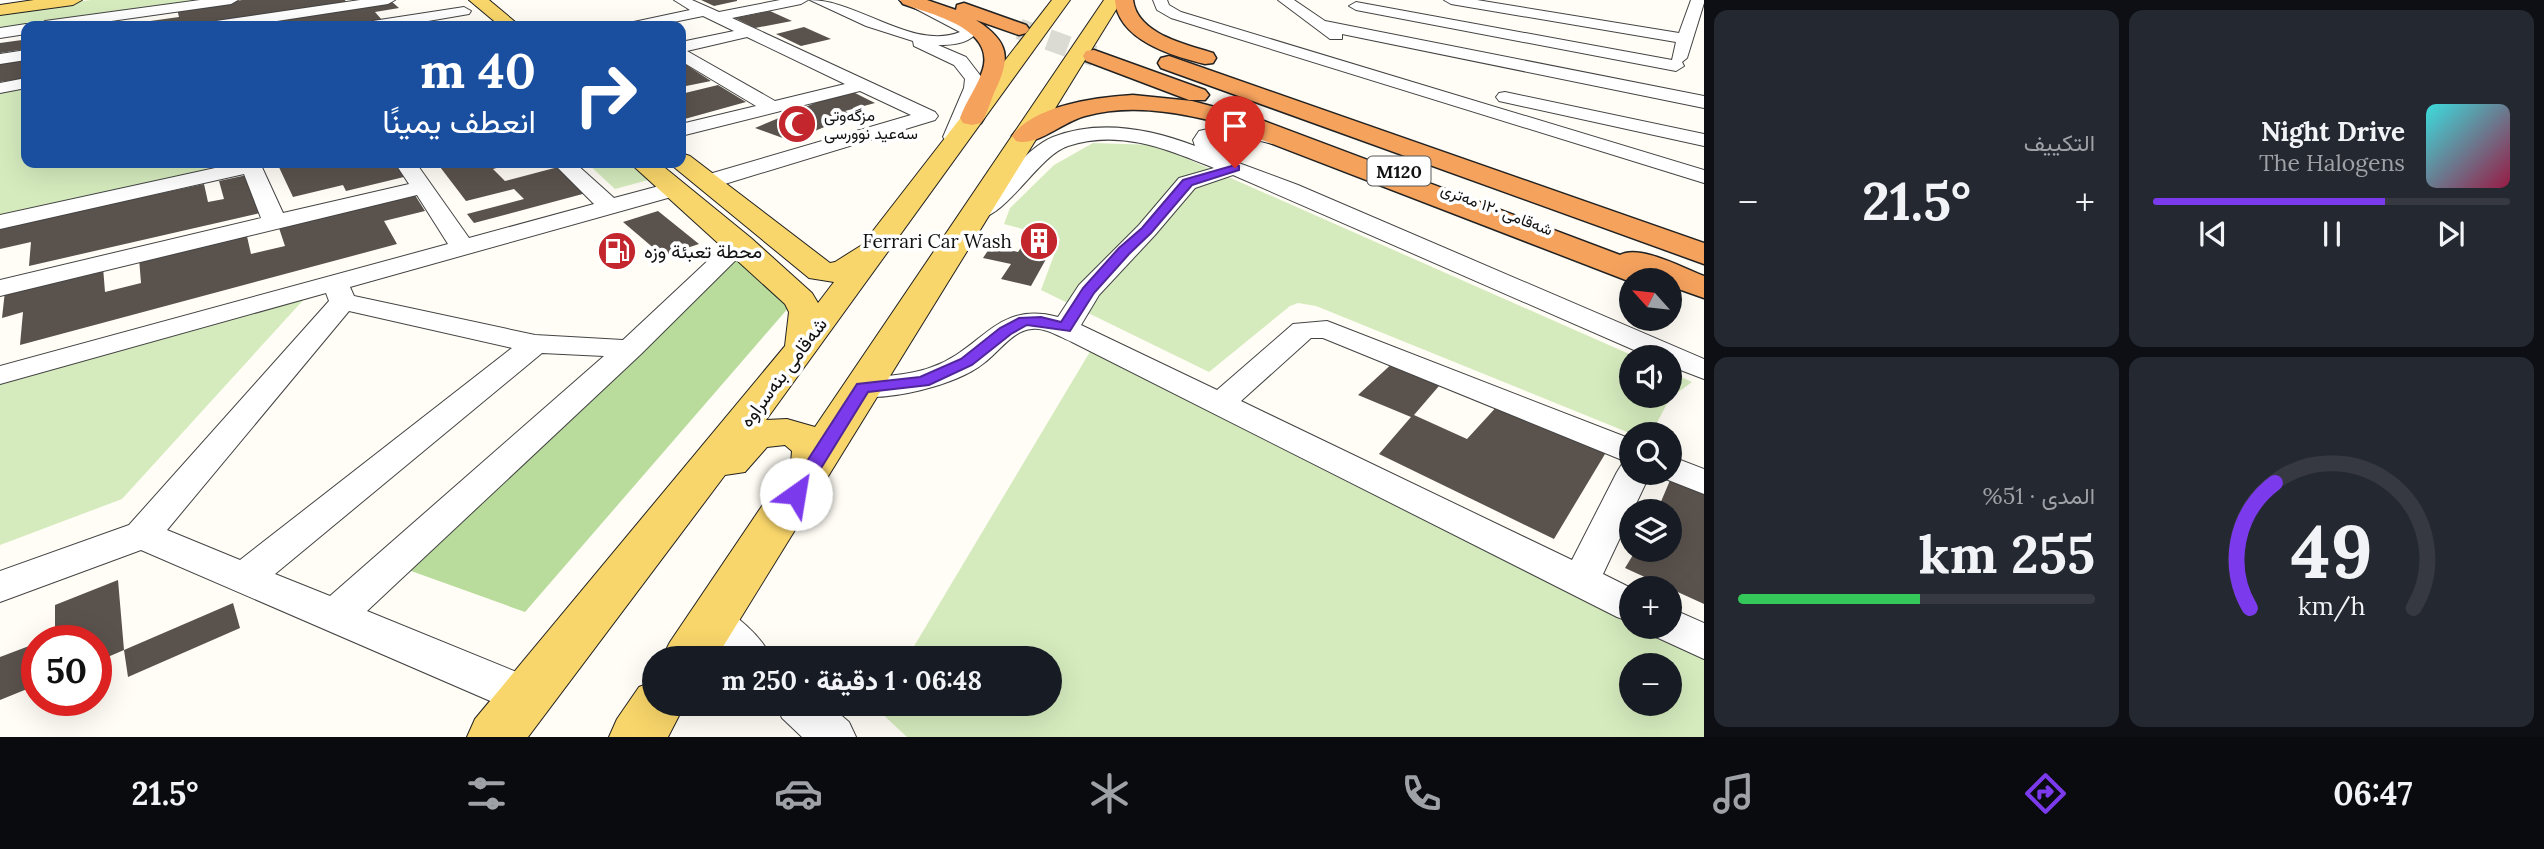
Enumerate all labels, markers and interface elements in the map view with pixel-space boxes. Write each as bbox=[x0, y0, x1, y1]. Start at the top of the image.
text: 40 m bbox=[420, 39, 536, 101]
icon: right bbox=[560, 49, 651, 140]
pin bbox=[1205, 96, 1265, 168]
text: انعطف يمينًا bbox=[382, 101, 536, 142]
mosque icon: مزگەوتی سەعید نوورسی bbox=[776, 103, 818, 145]
place label: مزگەوتی سەعید نوورسی bbox=[824, 105, 918, 144]
icon: arrive bbox=[1216, 107, 1254, 145]
text: Night Drive bbox=[2261, 115, 2405, 148]
text: التكييف bbox=[2024, 128, 2095, 157]
text: The Halogens bbox=[2259, 148, 2405, 177]
road number: M120 bbox=[1368, 156, 1430, 186]
text: 21.5° bbox=[1862, 168, 1971, 234]
street label: شەقامی ١٢٠ مەتری bbox=[1438, 178, 1556, 240]
text: − bbox=[1738, 178, 1758, 226]
text: + bbox=[2075, 178, 2095, 226]
icon: previous bbox=[2194, 215, 2232, 253]
icon: pause bbox=[2313, 215, 2351, 253]
icon: next bbox=[2432, 215, 2470, 253]
building icon: Ferrari Car Wash bbox=[1018, 220, 1060, 262]
place label: Ferrari Car Wash bbox=[862, 229, 1012, 253]
fuel station icon: محطة تعبئة وزه bbox=[596, 230, 638, 272]
place label: محطة تعبئة وزه bbox=[644, 239, 762, 263]
north arrow bbox=[1619, 268, 1682, 331]
map controls bbox=[1619, 268, 1682, 716]
street label: شەقامی بنەسراوە bbox=[734, 312, 832, 431]
button: sound bbox=[1619, 345, 1682, 408]
button: search bbox=[1619, 422, 1682, 485]
position arrow bbox=[759, 457, 833, 531]
text: المدى · 51% bbox=[1983, 481, 2095, 510]
button: layers bbox=[1619, 499, 1682, 562]
text: 49 bbox=[2291, 505, 2372, 598]
text: 255 km bbox=[1919, 521, 2095, 587]
button: + bbox=[1619, 576, 1682, 639]
text: km/h bbox=[2298, 590, 2365, 622]
speed limit sign: 50 bbox=[21, 625, 112, 716]
button: − bbox=[1619, 653, 1682, 716]
text: 06:48 · 1 دقيقة · 250 m bbox=[722, 664, 982, 697]
icon: filters bbox=[462, 769, 511, 818]
icon: car bbox=[774, 769, 823, 818]
icon: climate bbox=[1085, 769, 1134, 818]
icon: phone bbox=[1397, 769, 1446, 818]
icon: music bbox=[1709, 769, 1758, 818]
icon: directions bbox=[2021, 769, 2070, 818]
text: 21.5° bbox=[132, 773, 199, 814]
text: 06:47 bbox=[2333, 773, 2413, 814]

